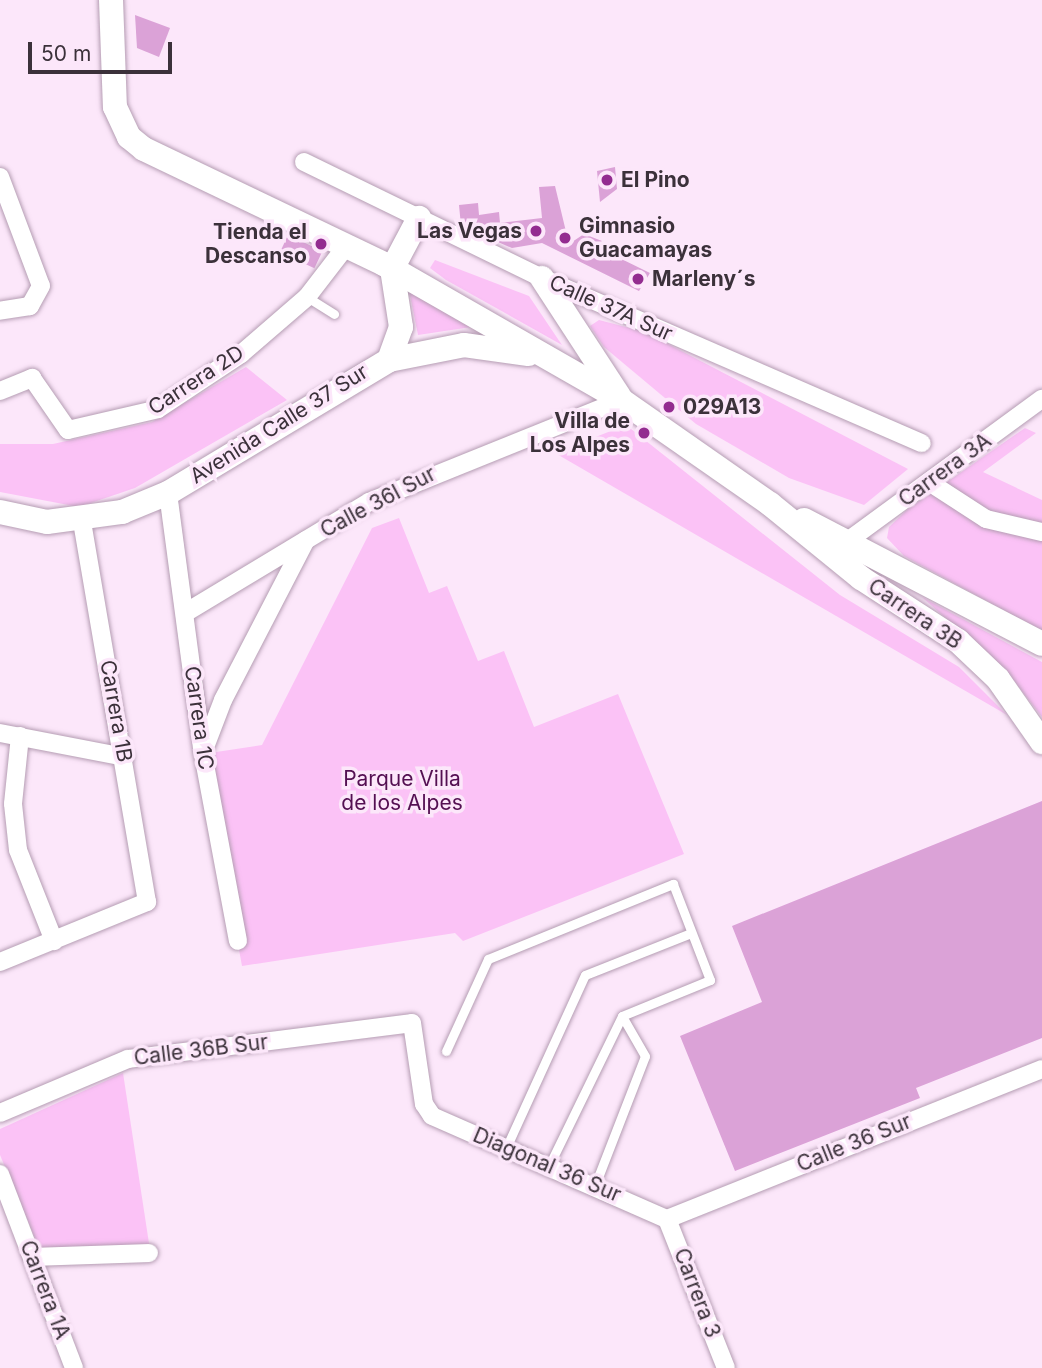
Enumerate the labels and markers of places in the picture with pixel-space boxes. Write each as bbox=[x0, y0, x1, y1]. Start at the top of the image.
place label: El Pino bbox=[621, 167, 690, 193]
marker: El Pino bbox=[599, 172, 615, 188]
place label: Gimnasio Guacamayas bbox=[579, 213, 712, 263]
place label: Las Vegas bbox=[417, 218, 522, 244]
place label: Tienda el Descanso bbox=[205, 219, 307, 269]
marker: Las Vegas bbox=[528, 223, 544, 239]
marker: Gimnasio Guacamayas bbox=[557, 230, 573, 246]
marker: Tienda el Descanso bbox=[313, 236, 329, 252]
place label: Marleny´s bbox=[652, 266, 756, 292]
marker: Marleny´s bbox=[630, 271, 646, 287]
place label: 029A13 bbox=[683, 394, 761, 420]
marker: 029A13 bbox=[661, 399, 677, 415]
place label: Villa de Los Alpes bbox=[530, 408, 630, 458]
marker: Villa de Los Alpes bbox=[636, 425, 652, 441]

